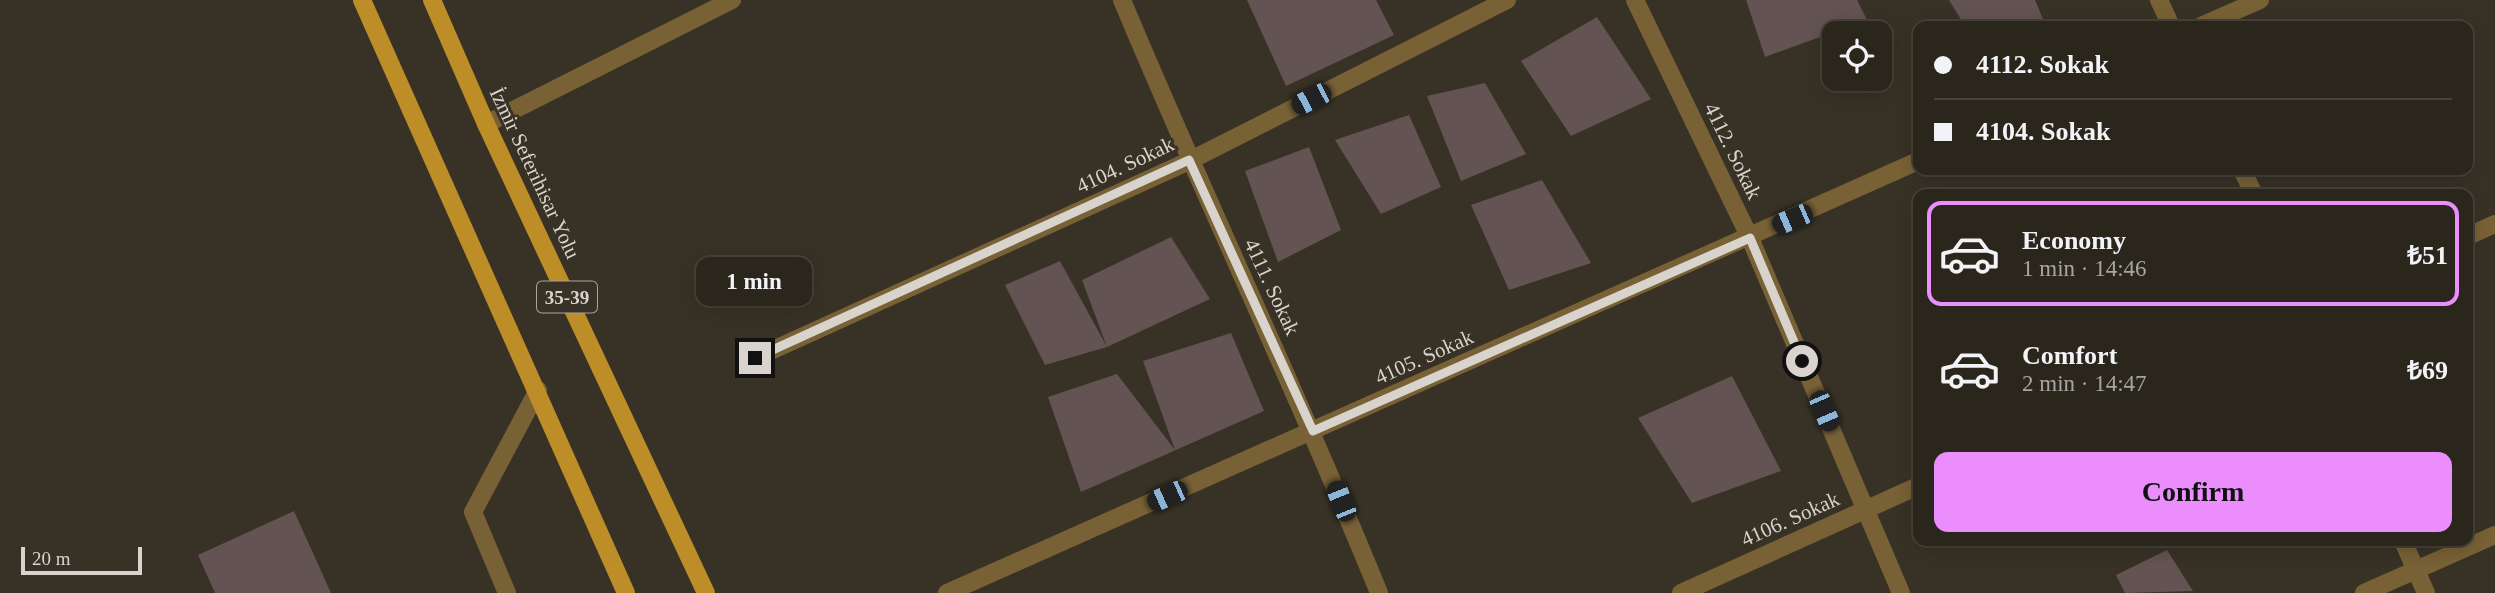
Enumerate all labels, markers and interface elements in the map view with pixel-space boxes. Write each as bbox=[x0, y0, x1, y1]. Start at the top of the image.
map controls bbox=[1822, 21, 1892, 91]
button: locate bbox=[1822, 21, 1892, 91]
text: 4112. Sokak bbox=[1976, 50, 2109, 79]
car bbox=[1288, 80, 1335, 118]
street label: İzmir Seferihisar Yolu bbox=[485, 84, 585, 263]
street label: 4112. Sokak bbox=[1699, 99, 1767, 204]
text: 4104. Sokak bbox=[1976, 117, 2110, 146]
street label: 4104. Sokak bbox=[1072, 132, 1178, 198]
car bbox=[1769, 201, 1816, 237]
icon: car bbox=[1938, 222, 2001, 285]
text: Economy bbox=[2022, 226, 2126, 255]
street label: 4111. Sokak bbox=[1239, 235, 1305, 339]
text: ₺51 bbox=[2407, 241, 2448, 270]
callout: 1 min bbox=[697, 256, 813, 306]
text: 1 min · 14:46 bbox=[2022, 256, 2147, 281]
text: 1 min bbox=[726, 269, 782, 294]
road number: 35-39 bbox=[537, 282, 597, 312]
street label: 4105. Sokak bbox=[1371, 324, 1477, 389]
icon: car bbox=[1938, 337, 2001, 400]
text: Comfort bbox=[2022, 341, 2117, 370]
route end bbox=[739, 342, 771, 374]
route start bbox=[1786, 345, 1818, 377]
text: ₺69 bbox=[2407, 356, 2448, 385]
text: 2 min · 14:47 bbox=[2022, 371, 2147, 396]
car bbox=[1807, 388, 1842, 434]
button: Confirm bbox=[1934, 452, 2452, 532]
car bbox=[1144, 478, 1191, 514]
car bbox=[1324, 478, 1359, 524]
street label: 4106. Sokak bbox=[1737, 486, 1843, 551]
scale bar bbox=[21, 544, 142, 576]
text: 20 m bbox=[32, 548, 71, 569]

